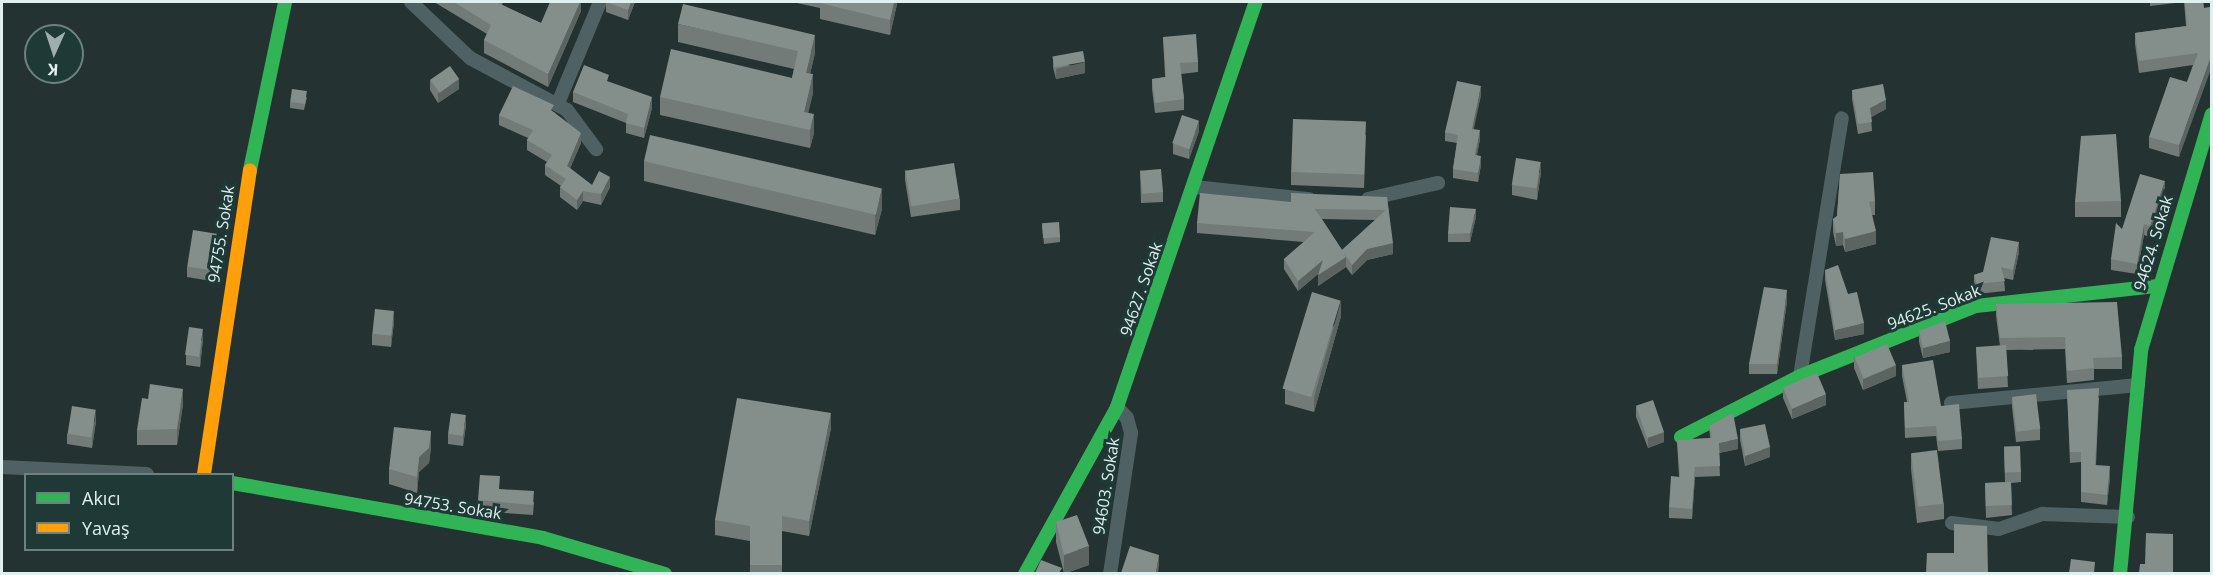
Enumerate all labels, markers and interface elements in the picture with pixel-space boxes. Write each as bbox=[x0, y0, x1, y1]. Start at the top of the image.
north arrow bbox=[24, 24, 84, 84]
text: K bbox=[47, 59, 59, 81]
street label: 94755. Sokak bbox=[204, 184, 238, 284]
street label: 94624. Sokak bbox=[2129, 193, 2177, 293]
street label: 94627. Sokak bbox=[1116, 239, 1166, 339]
street label: 94625. Sokak bbox=[1885, 280, 1983, 334]
street label: 94603. Sokak bbox=[1089, 436, 1123, 536]
legend bbox=[24, 473, 234, 551]
text: Akıcı bbox=[82, 486, 121, 510]
street label: 94753. Sokak bbox=[403, 489, 503, 523]
text: Yavaş bbox=[82, 516, 130, 540]

